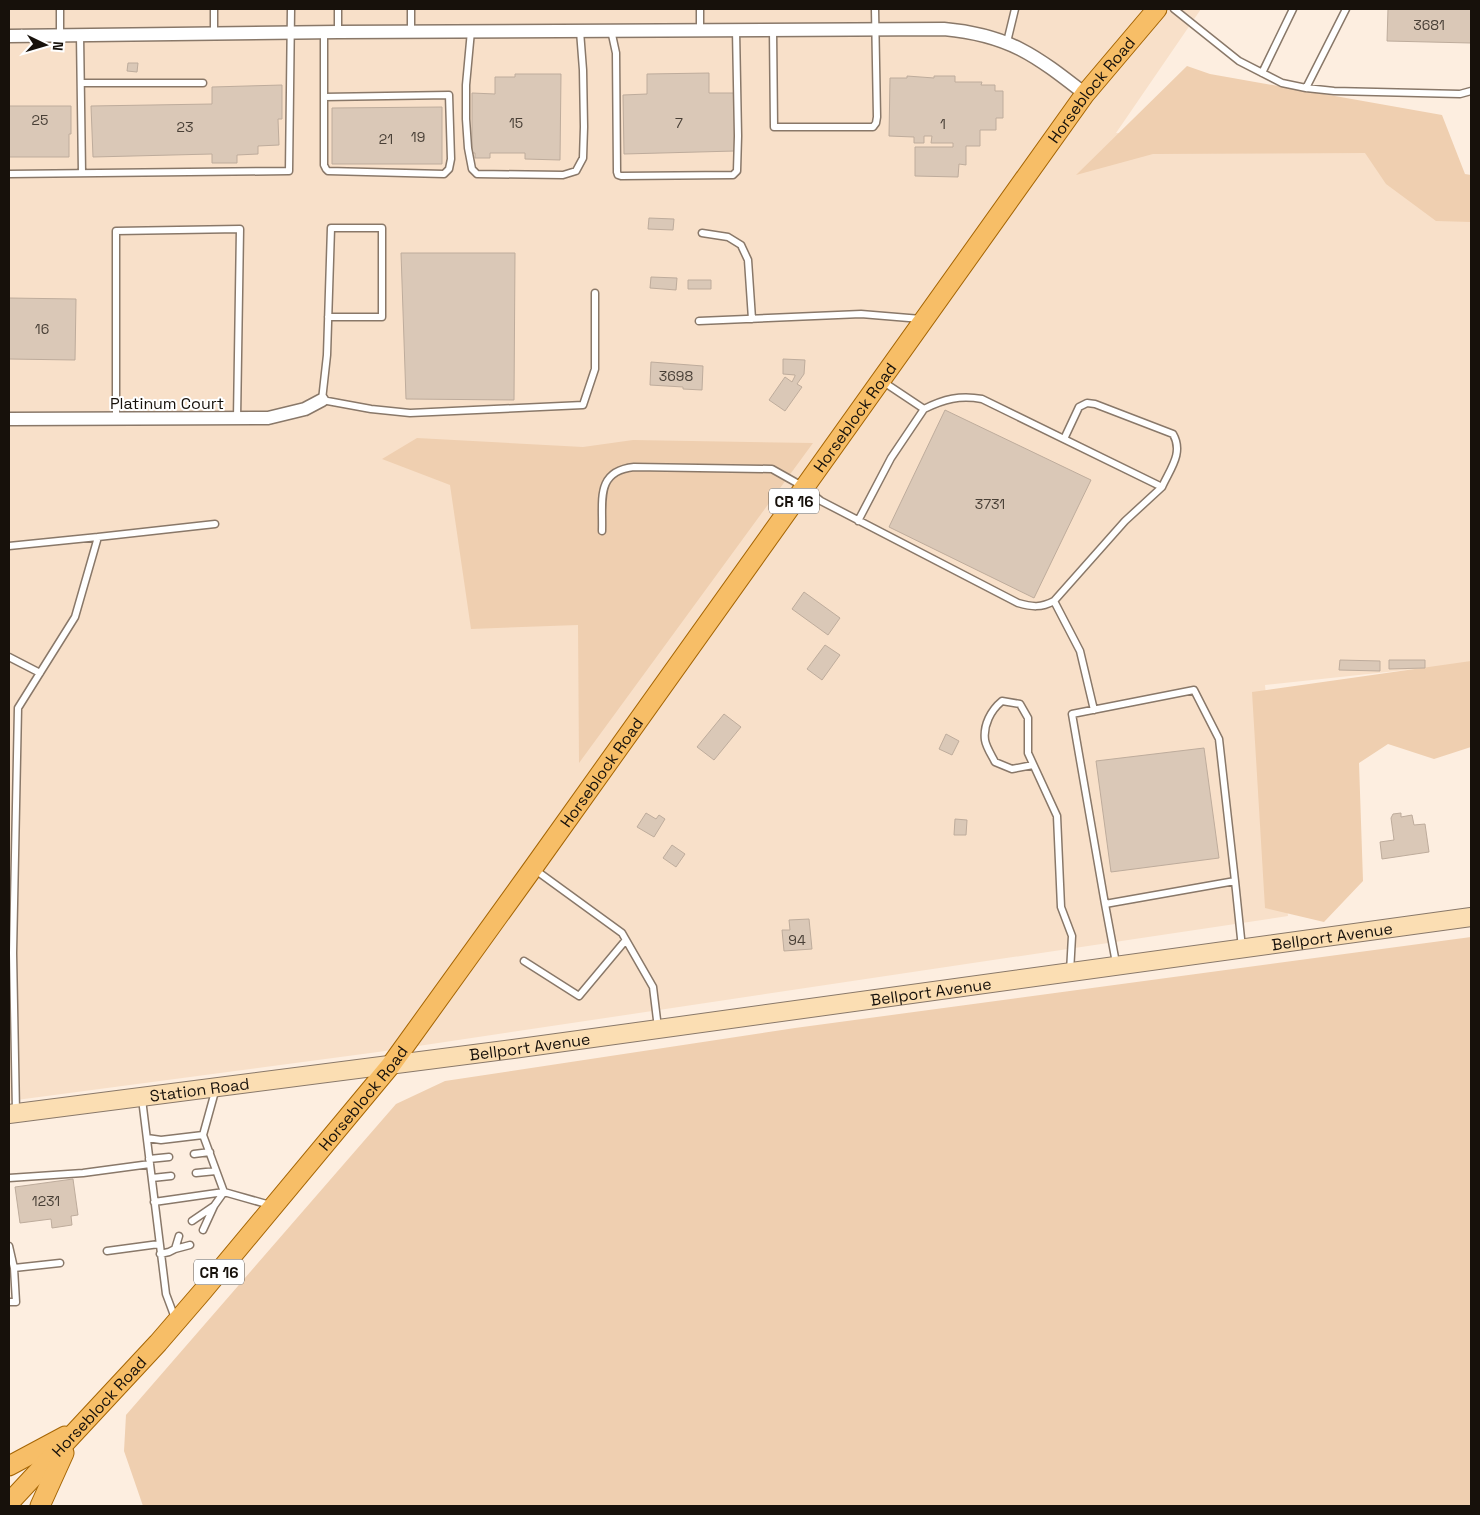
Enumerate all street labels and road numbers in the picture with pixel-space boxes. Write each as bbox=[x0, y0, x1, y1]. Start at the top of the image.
street label: Horseblock Road bbox=[1043, 32, 1140, 147]
street label: Horseblock Road bbox=[808, 358, 901, 476]
street label: Platinum Court bbox=[110, 393, 224, 414]
road number: CR 16 bbox=[769, 488, 819, 514]
street label: Horseblock Road bbox=[555, 713, 648, 831]
street label: Bellport Avenue bbox=[1270, 917, 1394, 955]
street label: Bellport Avenue bbox=[869, 973, 993, 1010]
street label: Bellport Avenue bbox=[468, 1028, 592, 1065]
street label: Horseblock Road bbox=[314, 1041, 412, 1155]
street label: Station Road bbox=[148, 1073, 250, 1106]
road number: CR 16 bbox=[194, 1260, 244, 1284]
street label: Horseblock Road bbox=[47, 1352, 151, 1461]

